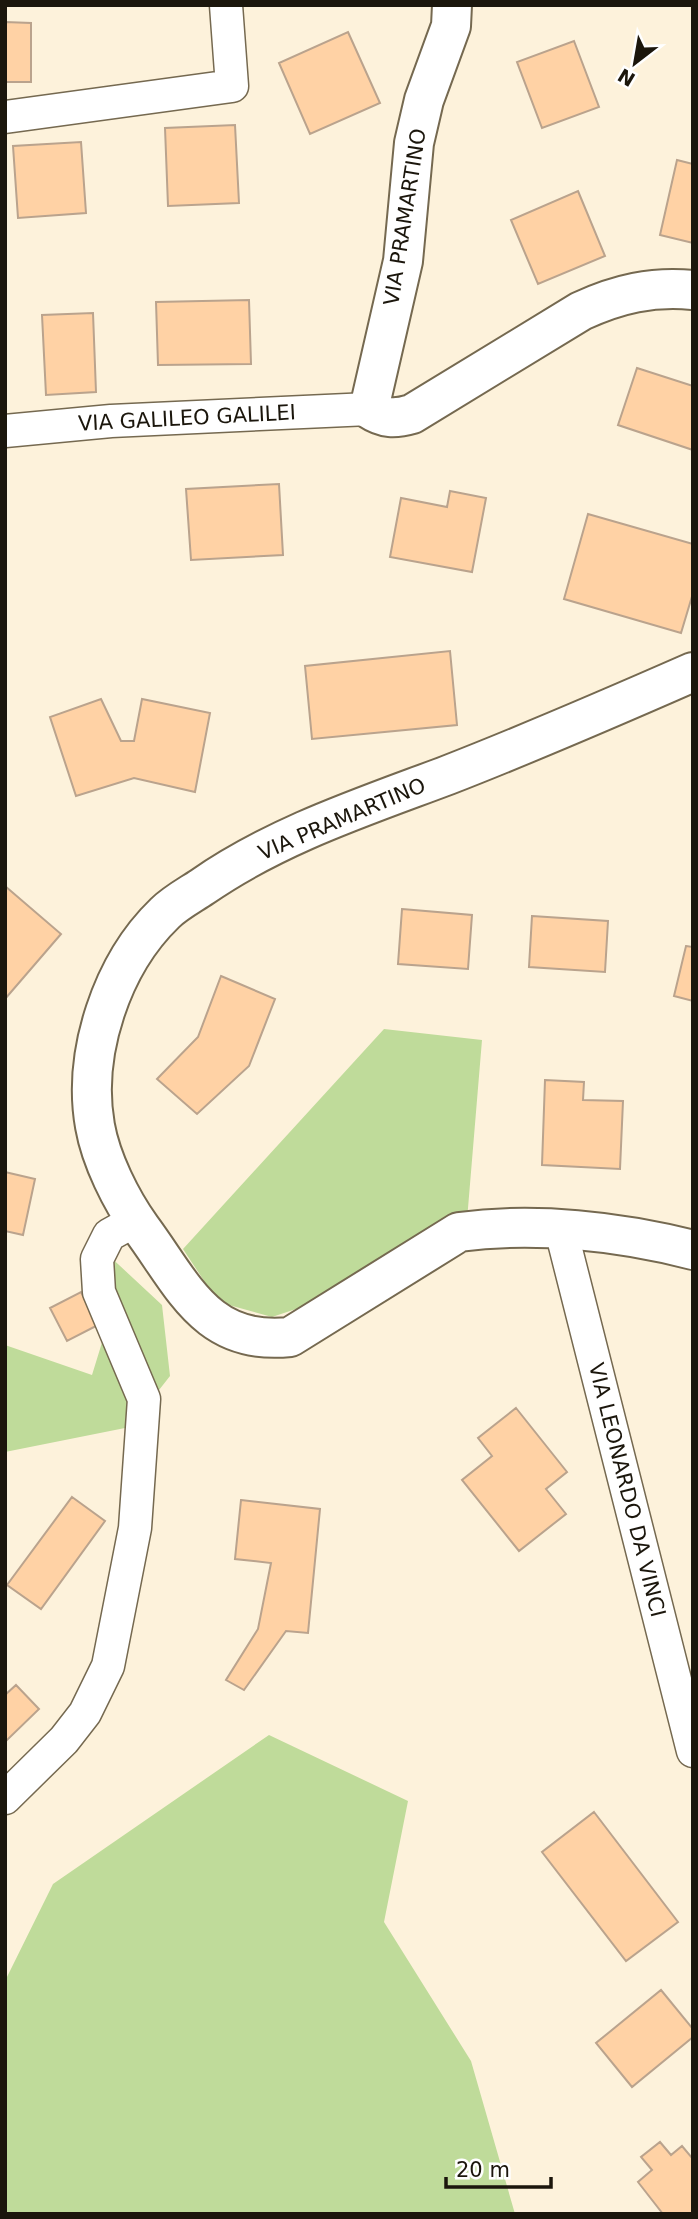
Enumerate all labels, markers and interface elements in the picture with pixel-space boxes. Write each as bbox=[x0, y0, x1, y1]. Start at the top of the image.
north arrow bbox=[600, 28, 670, 98]
text: N bbox=[614, 64, 639, 91]
street label: VIA PRAMARTINO bbox=[379, 127, 431, 307]
street label: VIA GALILEO GALILEI bbox=[78, 400, 296, 436]
street label: VIA PRAMARTINO bbox=[255, 773, 429, 865]
street label: VIA LEONARDO DA VINCI bbox=[584, 1360, 670, 1620]
scale bar bbox=[446, 2146, 551, 2190]
text: 20 m bbox=[456, 2158, 510, 2182]

